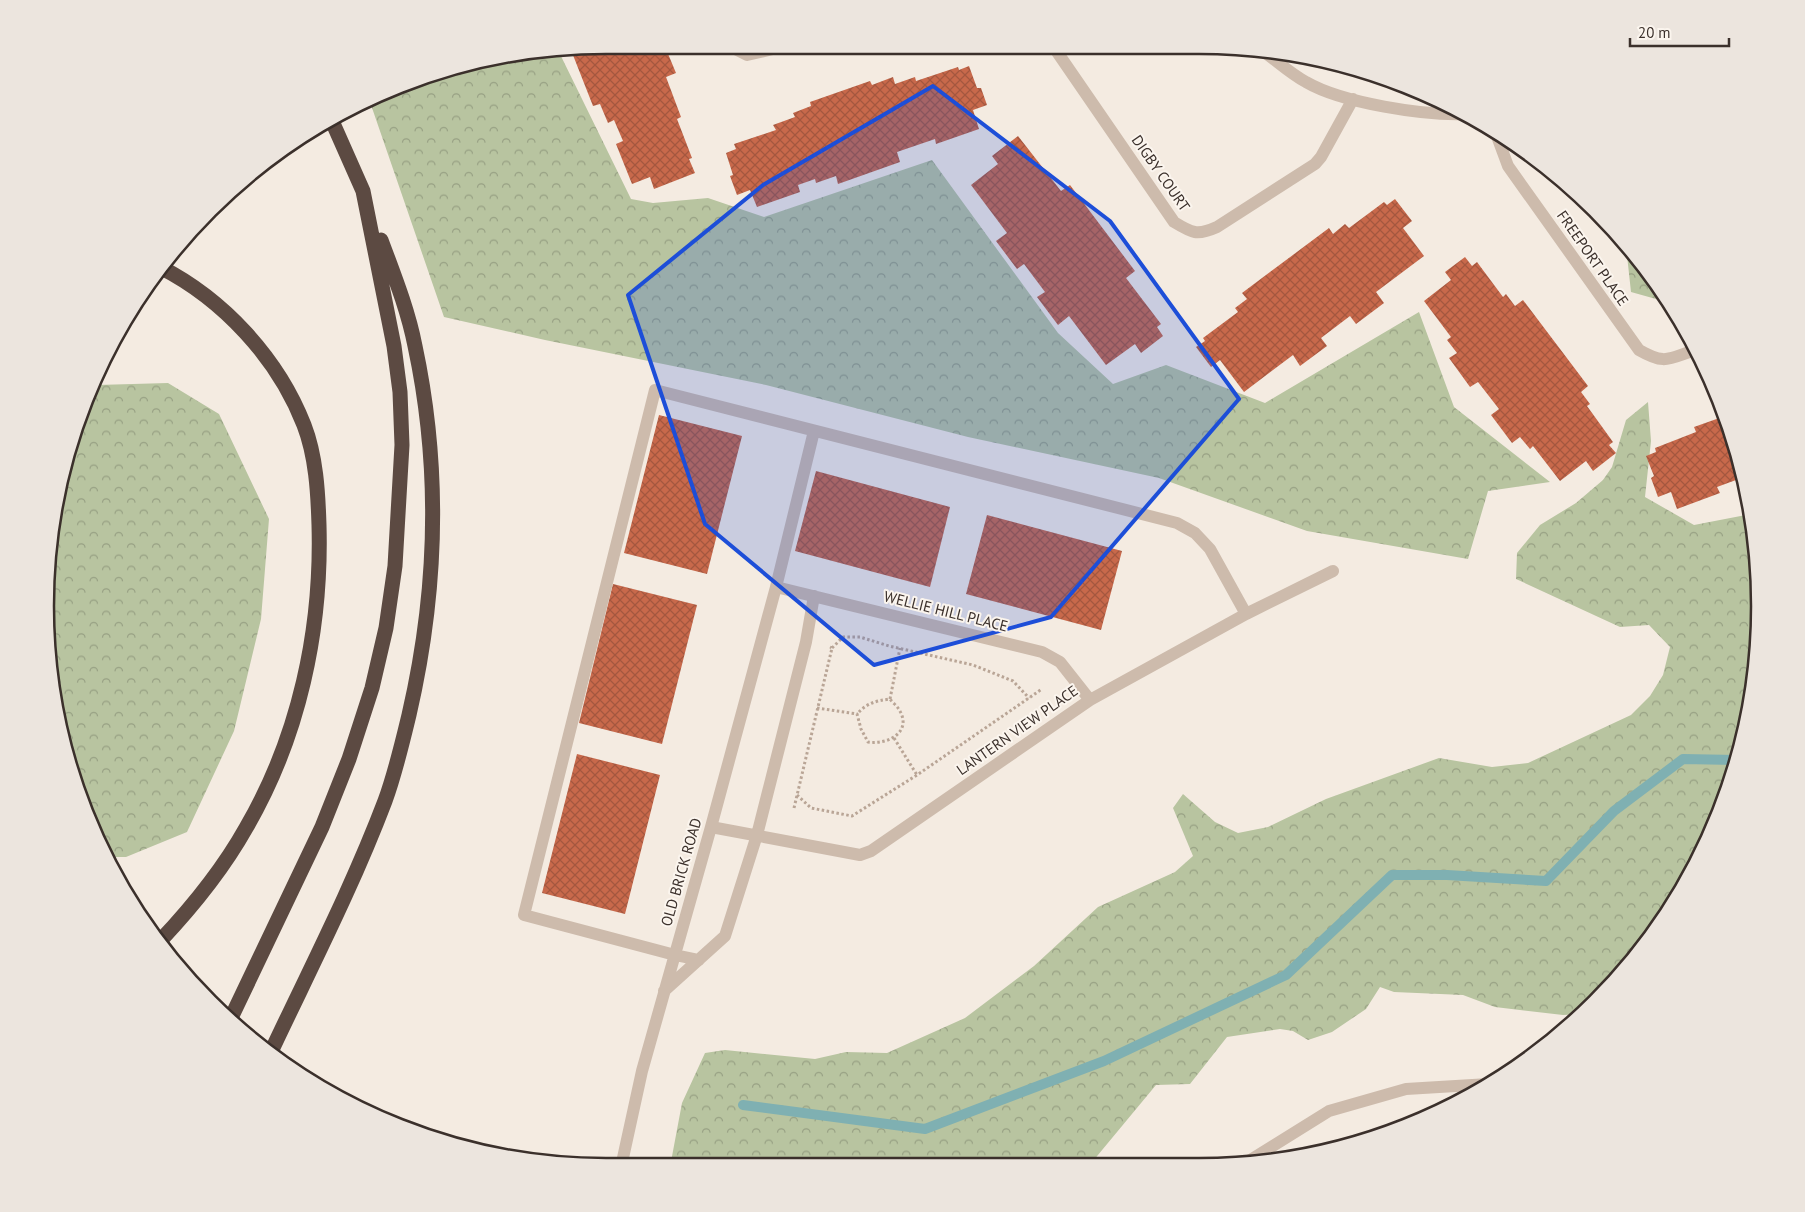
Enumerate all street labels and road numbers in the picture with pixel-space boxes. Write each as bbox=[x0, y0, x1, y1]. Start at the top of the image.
street label: DIGBY COURT bbox=[1128, 131, 1195, 215]
street label: FREEPORT PLACE bbox=[1553, 207, 1633, 309]
street label: WELLIE HILL PLACE bbox=[882, 586, 1010, 636]
street label: LANTERN VIEW PLACE bbox=[953, 681, 1081, 779]
street label: OLD BRICK ROAD bbox=[656, 816, 706, 928]

